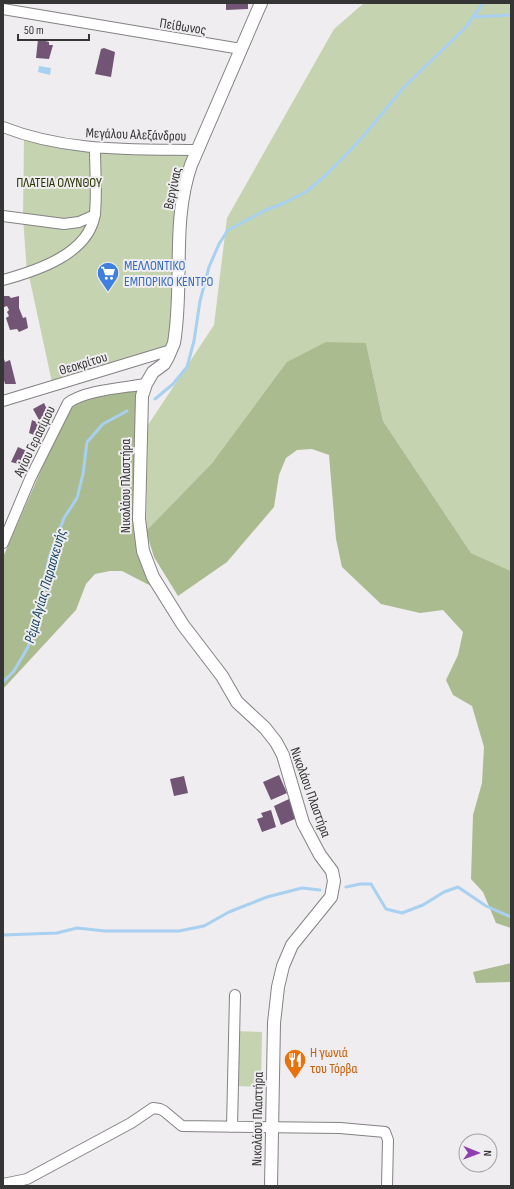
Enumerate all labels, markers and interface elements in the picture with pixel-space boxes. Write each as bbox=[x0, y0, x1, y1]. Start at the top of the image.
street label: Πείθωνος bbox=[158, 14, 208, 39]
scale bar bbox=[18, 16, 89, 42]
text: 50 m bbox=[24, 23, 44, 38]
street label: Μεγάλου Αλεξάνδρου bbox=[85, 124, 187, 145]
street label: Βεργίνας bbox=[160, 165, 185, 211]
park label: ΠΛΑΤΕΙΑ ΟΛΥΝΘΟΥ bbox=[16, 174, 102, 191]
place label: ΜΕΛΛΟΝΤΙΚΟ ΕΜΠΟΡΙΚΟ ΚΕΝΤΡΟ bbox=[124, 257, 214, 290]
supermarket icon: ΜΕΛΛΟΝΤΙΚΟ ΕΜΠΟΡΙΚΟ ΚΕΝΤΡΟ bbox=[95, 260, 121, 293]
street label: Θεοκρίτου bbox=[57, 348, 109, 379]
street label: Αγίου Γερασίμου bbox=[10, 403, 59, 480]
street label: Νικολάου Πλαστήρα bbox=[117, 439, 134, 533]
water label: Ρέμα Αγίας Παρασκευής bbox=[20, 527, 71, 645]
street label: Νικολάου Πλαστήρα bbox=[286, 745, 335, 840]
place label: Η γωνιά του Τόρβα bbox=[310, 1044, 357, 1077]
restaurant icon: Η γωνιά του Τόρβα bbox=[282, 1047, 308, 1080]
street label: Νικολάου Πλαστήρα bbox=[248, 1072, 267, 1166]
north arrow bbox=[458, 1133, 498, 1173]
text: N bbox=[481, 1150, 494, 1156]

